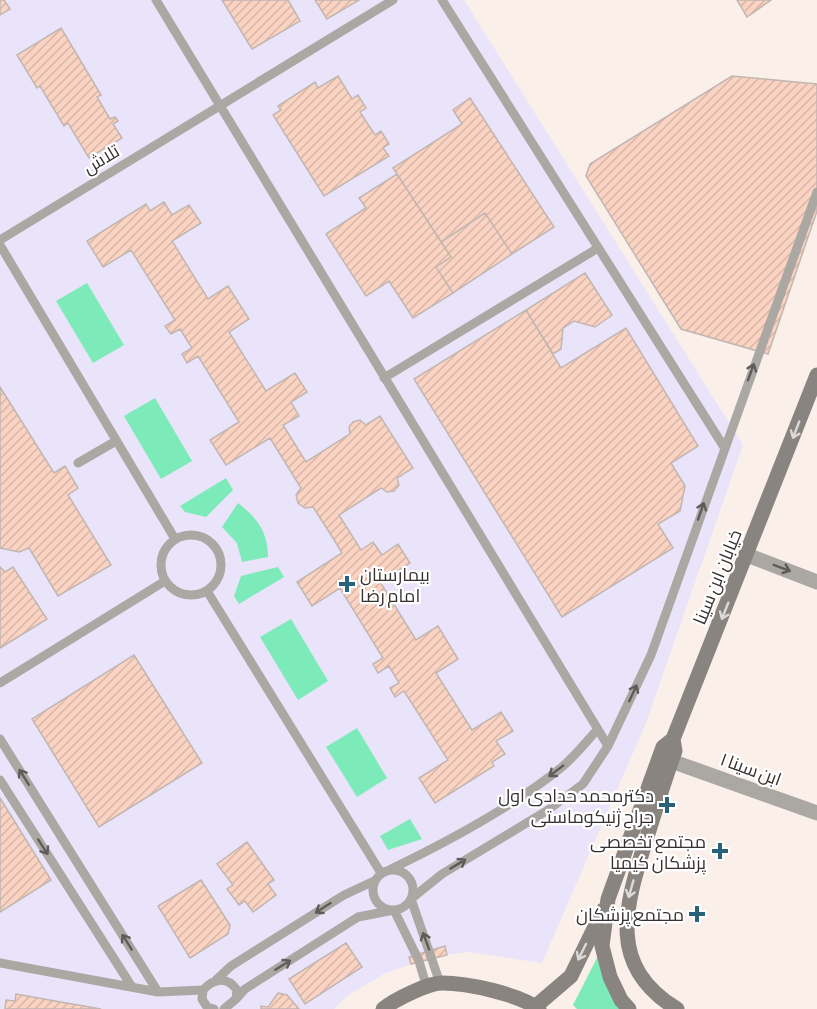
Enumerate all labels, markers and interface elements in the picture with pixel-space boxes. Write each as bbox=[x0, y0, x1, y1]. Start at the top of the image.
street label: تلاش bbox=[79, 140, 124, 179]
one-way arrow bbox=[746, 364, 757, 382]
one-way arrow bbox=[790, 420, 801, 439]
one-way arrow bbox=[697, 502, 708, 521]
street label: خیابان ابن سینا bbox=[688, 526, 747, 628]
place label: بیمارستان امام رضا bbox=[360, 564, 430, 608]
one-way arrow bbox=[772, 564, 791, 575]
marker: بیمارستان امام رضا bbox=[338, 575, 356, 593]
one-way arrow bbox=[718, 602, 729, 620]
one-way arrow bbox=[627, 685, 639, 703]
street label: ابن سینا ۱ bbox=[717, 748, 784, 791]
one-way arrow bbox=[548, 765, 564, 778]
one-way arrow bbox=[17, 769, 29, 786]
place label: دکترمحمد حدادی اول جراح ژنیکوماستی bbox=[498, 785, 654, 829]
marker: دکترمحمد حدادی اول جراح ژنیکوماستی bbox=[658, 796, 676, 814]
place label: مجتمع تخصصی پزشکان کیمیا bbox=[590, 831, 706, 875]
one-way arrow bbox=[37, 838, 49, 855]
marker: مجتمع تخصصی پزشکان کیمیا bbox=[711, 842, 729, 860]
one-way arrow bbox=[449, 858, 466, 870]
one-way arrow bbox=[625, 879, 636, 898]
one-way arrow bbox=[315, 903, 332, 915]
place label: مجتمع پزشکان bbox=[576, 904, 684, 927]
marker: مجتمع پزشکان bbox=[688, 905, 706, 923]
one-way arrow bbox=[420, 932, 431, 951]
one-way arrow bbox=[120, 934, 132, 951]
one-way arrow bbox=[576, 943, 588, 961]
one-way arrow bbox=[274, 959, 291, 971]

